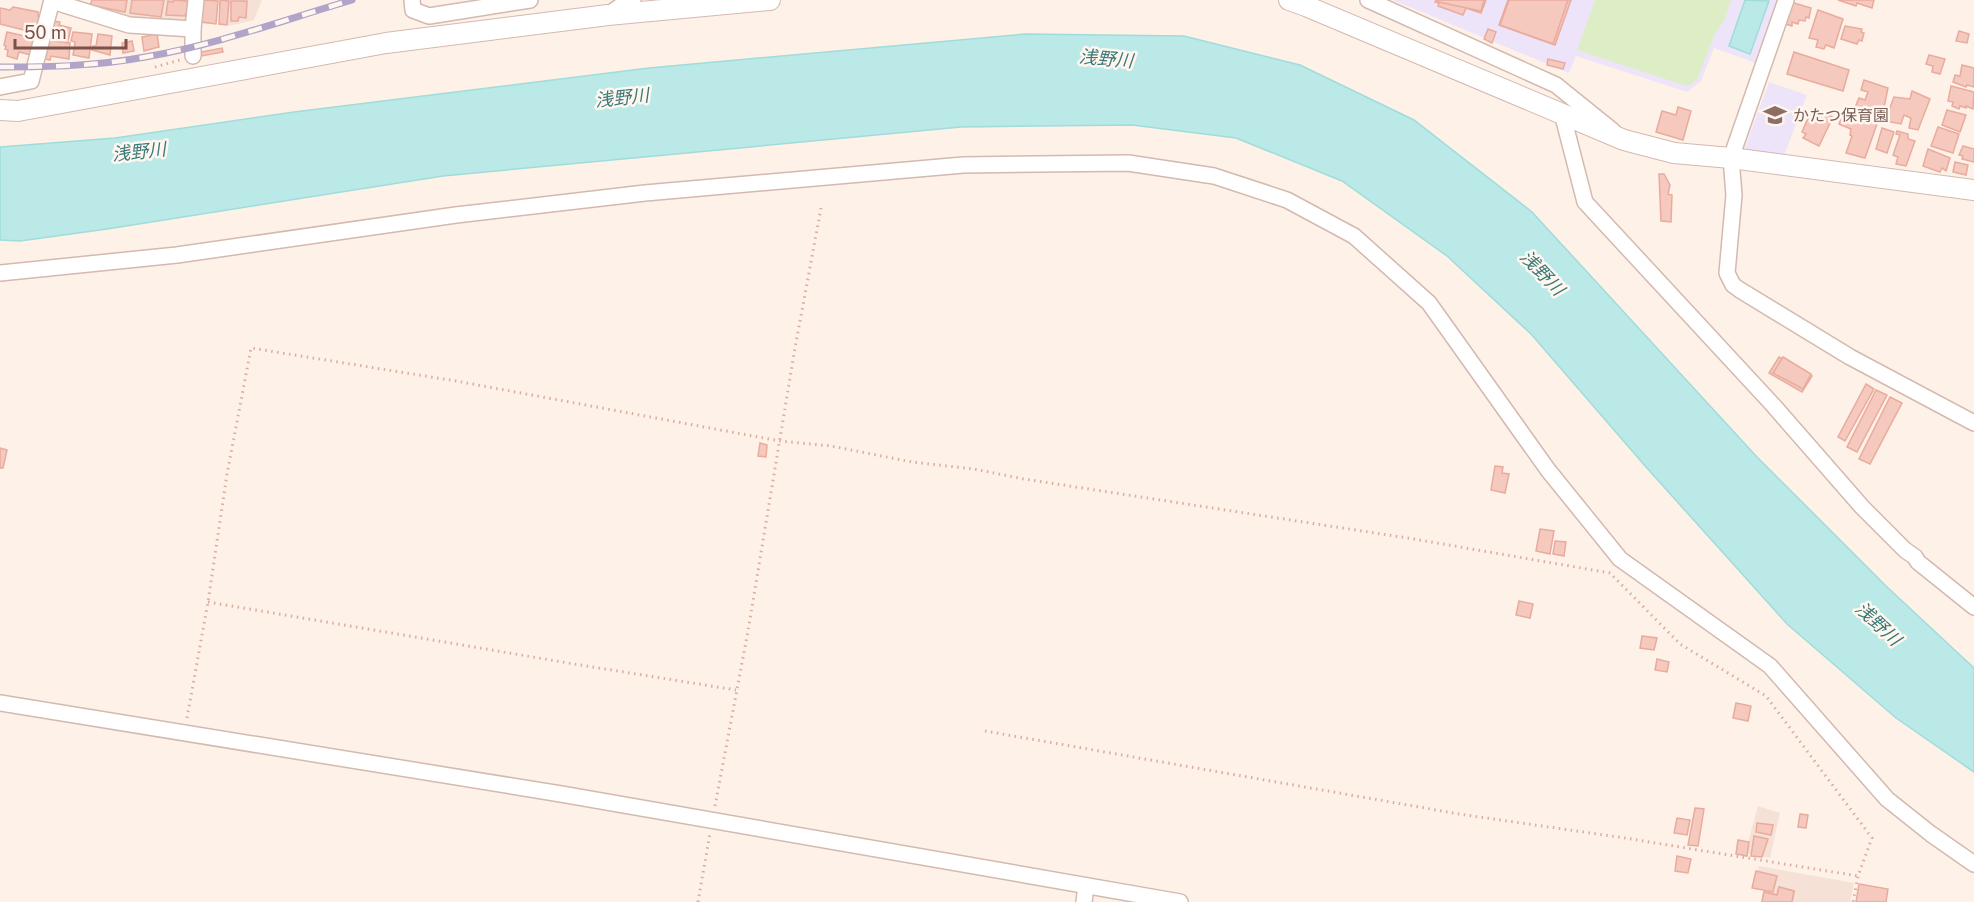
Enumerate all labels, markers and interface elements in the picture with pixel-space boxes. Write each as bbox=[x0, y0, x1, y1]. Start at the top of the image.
scale bar bbox=[15, 12, 126, 50]
text: 50 m bbox=[24, 22, 67, 43]
water label: 浅野川 bbox=[1078, 46, 1136, 71]
water label: 浅野川 bbox=[594, 84, 652, 111]
school or university icon: かたつ保育園 bbox=[1762, 102, 1788, 128]
place label: かたつ保育園 bbox=[1793, 106, 1889, 125]
water label: 浅野川 bbox=[111, 138, 169, 165]
water label: 浅野川 bbox=[1516, 246, 1570, 301]
water label: 浅野川 bbox=[1851, 598, 1907, 651]

